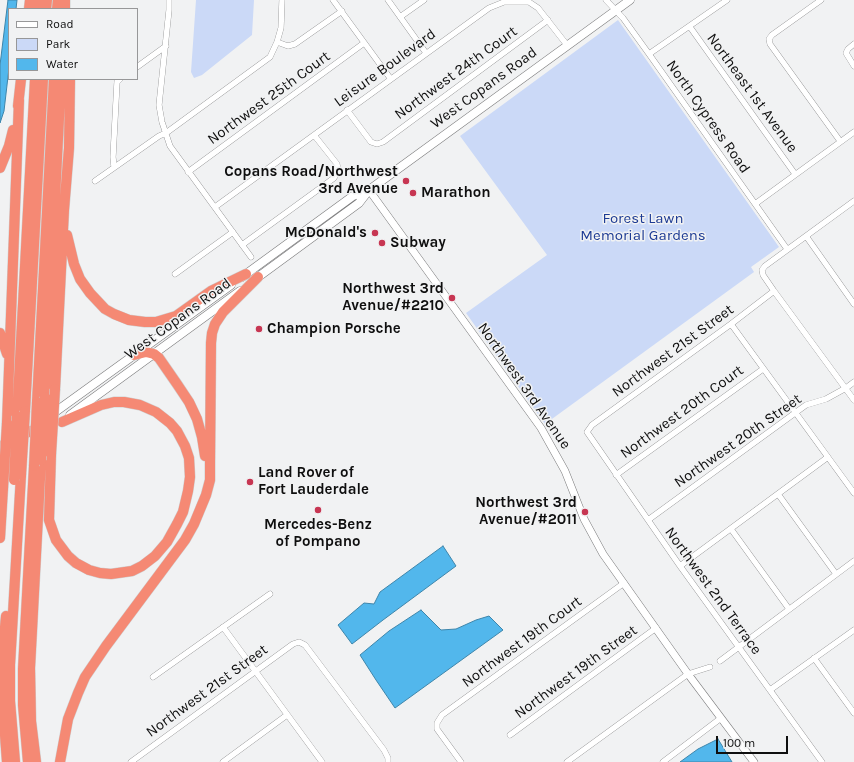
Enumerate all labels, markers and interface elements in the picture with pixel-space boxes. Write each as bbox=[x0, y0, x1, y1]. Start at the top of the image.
legend bbox=[8, 8, 138, 80]
text: Road bbox=[46, 17, 74, 31]
street label: Northwest 24th Court bbox=[391, 22, 521, 124]
street label: Leisure Boulevard bbox=[331, 25, 439, 111]
street label: Northeast 1st Avenue bbox=[703, 30, 801, 156]
text: Park bbox=[46, 37, 70, 51]
street label: West Copans Road bbox=[427, 43, 541, 133]
street label: Northwest 25th Court bbox=[204, 47, 334, 149]
text: Water bbox=[46, 57, 78, 71]
street label: North Cypress Road bbox=[662, 57, 754, 177]
place label: Copans Road/Northwest 3rd Avenue bbox=[224, 163, 398, 198]
marker: Copans Road/Northwest 3rd Avenue bbox=[401, 176, 411, 186]
place label: Marathon bbox=[421, 184, 491, 202]
marker: Marathon bbox=[408, 188, 418, 198]
park label: Forest Lawn Memorial Gardens bbox=[580, 210, 706, 245]
place label: McDonald's bbox=[285, 224, 367, 242]
marker: McDonald's bbox=[370, 228, 380, 238]
place label: Subway bbox=[390, 234, 446, 252]
marker: Subway bbox=[377, 238, 387, 248]
street label: West Copans Road bbox=[121, 274, 235, 364]
place label: Northwest 3rd Avenue/#2210 bbox=[342, 280, 444, 315]
marker: Northwest 3rd Avenue/#2210 bbox=[447, 293, 457, 303]
street label: Northwest 21st Street bbox=[609, 301, 737, 401]
street label: Northwest 3rd Avenue bbox=[474, 319, 574, 453]
place label: Champion Porsche bbox=[267, 320, 401, 338]
marker: Champion Porsche bbox=[254, 324, 264, 334]
street label: Northwest 20th Court bbox=[617, 361, 747, 463]
street label: Northwest 20th Street bbox=[671, 390, 805, 492]
place label: Land Rover of Fort Lauderdale bbox=[258, 464, 369, 499]
marker: Land Rover of Fort Lauderdale bbox=[245, 477, 255, 487]
place label: Northwest 3rd Avenue/#2011 bbox=[475, 494, 577, 529]
marker: Mercedes-Benz of Pompano bbox=[313, 505, 323, 515]
marker: Northwest 3rd Avenue/#2011 bbox=[580, 507, 590, 517]
place label: Mercedes-Benz of Pompano bbox=[264, 516, 372, 551]
street label: Northwest 2nd Terrace bbox=[661, 524, 765, 658]
street label: Northwest 19th Court bbox=[459, 592, 585, 692]
street label: Northwest 19th Street bbox=[511, 621, 641, 723]
street label: Northwest 21st Street bbox=[143, 641, 271, 741]
scale bar bbox=[718, 728, 790, 754]
text: 100 m bbox=[723, 736, 755, 750]

